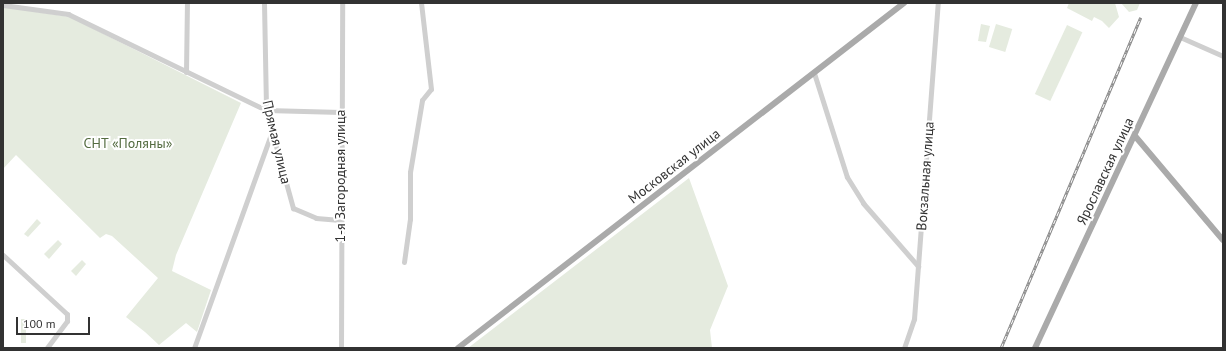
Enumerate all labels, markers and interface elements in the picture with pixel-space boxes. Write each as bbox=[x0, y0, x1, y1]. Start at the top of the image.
street label: Прямая улица bbox=[259, 98, 295, 186]
street label: 1-я Загородная улица bbox=[332, 109, 348, 243]
street label: Ярославская улица bbox=[1073, 115, 1137, 227]
street label: Вокзальная улица bbox=[913, 121, 937, 231]
street label: Московская улица bbox=[625, 125, 723, 207]
park label: СНТ «Поляны» bbox=[83, 135, 173, 151]
scale bar bbox=[18, 309, 92, 335]
text: 100 m bbox=[23, 316, 56, 331]

